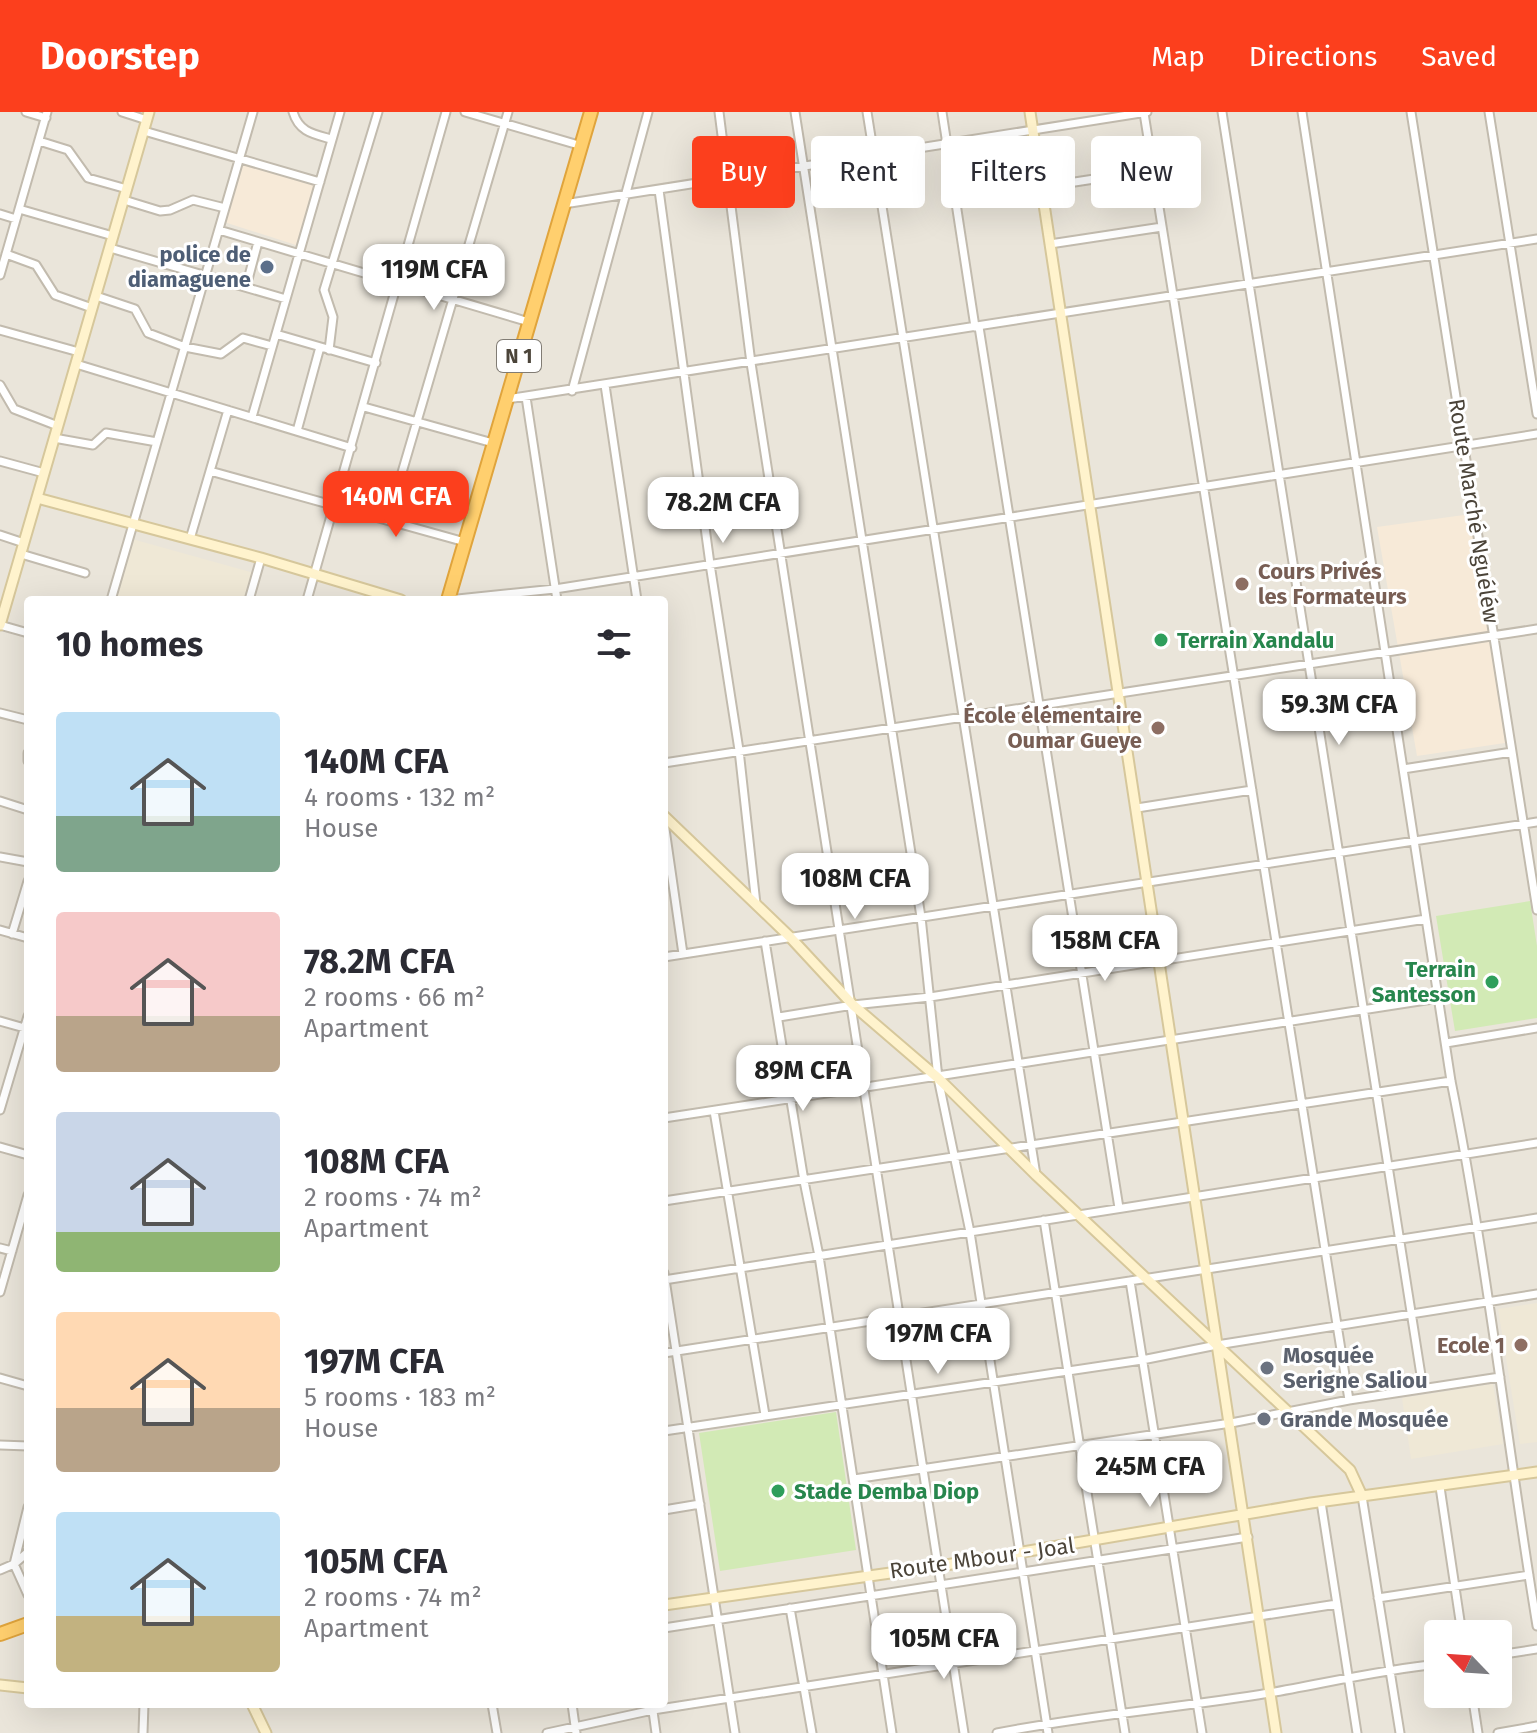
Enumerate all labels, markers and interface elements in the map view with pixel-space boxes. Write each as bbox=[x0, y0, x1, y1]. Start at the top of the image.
text: Doorstep bbox=[40, 33, 200, 79]
text: Map bbox=[1151, 40, 1205, 73]
text: Directions bbox=[1249, 40, 1377, 73]
text: Saved bbox=[1421, 40, 1497, 73]
chip: Buy bbox=[692, 136, 795, 208]
chip: Rent bbox=[811, 136, 925, 208]
chip: Filters bbox=[941, 136, 1075, 208]
chip: New bbox=[1091, 136, 1201, 208]
place label: police de diamaguene bbox=[128, 241, 251, 293]
pin: 119M CFA bbox=[351, 244, 517, 312]
text: 119M CFA bbox=[381, 254, 487, 285]
marker: police de diamaguene bbox=[258, 258, 276, 276]
road number: N 1 bbox=[497, 340, 541, 372]
street label: Route Marché Nguéléw bbox=[1443, 397, 1505, 626]
pin: 140M CFA bbox=[313, 471, 479, 539]
pin: 78.2M CFA bbox=[631, 477, 815, 545]
text: 140M CFA bbox=[341, 481, 451, 512]
text: 78.2M CFA bbox=[666, 487, 780, 518]
place label: Cours Privés les Formateurs bbox=[1258, 558, 1407, 610]
marker: Cours Privés les Formateurs bbox=[1233, 575, 1251, 593]
icon: filters bbox=[592, 622, 636, 666]
text: 10 homes bbox=[56, 624, 203, 665]
place label: Terrain Xandalu bbox=[1177, 627, 1334, 654]
marker: Terrain Xandalu bbox=[1152, 631, 1170, 649]
pin: 59.3M CFA bbox=[1247, 679, 1431, 747]
text: 59.3M CFA bbox=[1281, 689, 1397, 720]
place label: École élémentaire Oumar Gueye bbox=[963, 702, 1142, 754]
marker: École élémentaire Oumar Gueye bbox=[1149, 719, 1167, 737]
text: 140M CFA bbox=[304, 741, 448, 782]
icon: home bbox=[120, 744, 216, 840]
text: 4 rooms · 132 m² bbox=[304, 782, 495, 813]
text: House bbox=[304, 813, 378, 844]
pin: 108M CFA bbox=[772, 853, 938, 921]
text: 108M CFA bbox=[800, 863, 910, 894]
pin: 158M CFA bbox=[1022, 915, 1188, 983]
text: 158M CFA bbox=[1050, 925, 1160, 956]
text: 78.2M CFA bbox=[304, 941, 454, 982]
icon: home bbox=[120, 944, 216, 1040]
place label: Terrain Santesson bbox=[1372, 956, 1476, 1008]
marker: Terrain Santesson bbox=[1483, 973, 1501, 991]
text: 2 rooms · 66 m² bbox=[304, 982, 485, 1013]
text: Apartment bbox=[304, 1013, 429, 1044]
pin: 89M CFA bbox=[729, 1045, 877, 1113]
text: 89M CFA bbox=[754, 1055, 852, 1086]
text: 108M CFA bbox=[304, 1141, 449, 1182]
icon: home bbox=[120, 1144, 216, 1240]
text: 2 rooms · 74 m² bbox=[304, 1182, 482, 1213]
text: Apartment bbox=[304, 1213, 429, 1244]
pin: 197M CFA bbox=[855, 1308, 1021, 1376]
text: 197M CFA bbox=[885, 1318, 991, 1349]
place label: Ecole 1 bbox=[1437, 1332, 1505, 1359]
marker: Ecole 1 bbox=[1512, 1336, 1530, 1354]
text: 197M CFA bbox=[304, 1341, 444, 1382]
place label: Mosquée Serigne Saliou bbox=[1283, 1342, 1428, 1394]
icon: home bbox=[120, 1344, 216, 1440]
marker: Mosquée Serigne Saliou bbox=[1258, 1359, 1276, 1377]
text: 5 rooms · 183 m² bbox=[304, 1382, 496, 1413]
place label: Grande Mosquée bbox=[1280, 1406, 1448, 1433]
marker: Grande Mosquée bbox=[1255, 1410, 1273, 1428]
text: House bbox=[304, 1413, 378, 1444]
pin: 245M CFA bbox=[1067, 1441, 1233, 1509]
text: 245M CFA bbox=[1095, 1451, 1205, 1482]
place label: Stade Demba Diop bbox=[794, 1478, 979, 1505]
marker: Stade Demba Diop bbox=[769, 1482, 787, 1500]
street label: Route Mbour - Joal bbox=[888, 1532, 1076, 1584]
text: 105M CFA bbox=[304, 1541, 447, 1582]
icon: home bbox=[120, 1544, 216, 1640]
text: 2 rooms · 74 m² bbox=[304, 1582, 482, 1613]
text: Apartment bbox=[304, 1613, 429, 1644]
pin: 105M CFA bbox=[861, 1613, 1027, 1681]
north arrow bbox=[1424, 1620, 1512, 1708]
map controls bbox=[1424, 1620, 1512, 1708]
text: 105M CFA bbox=[889, 1623, 999, 1654]

